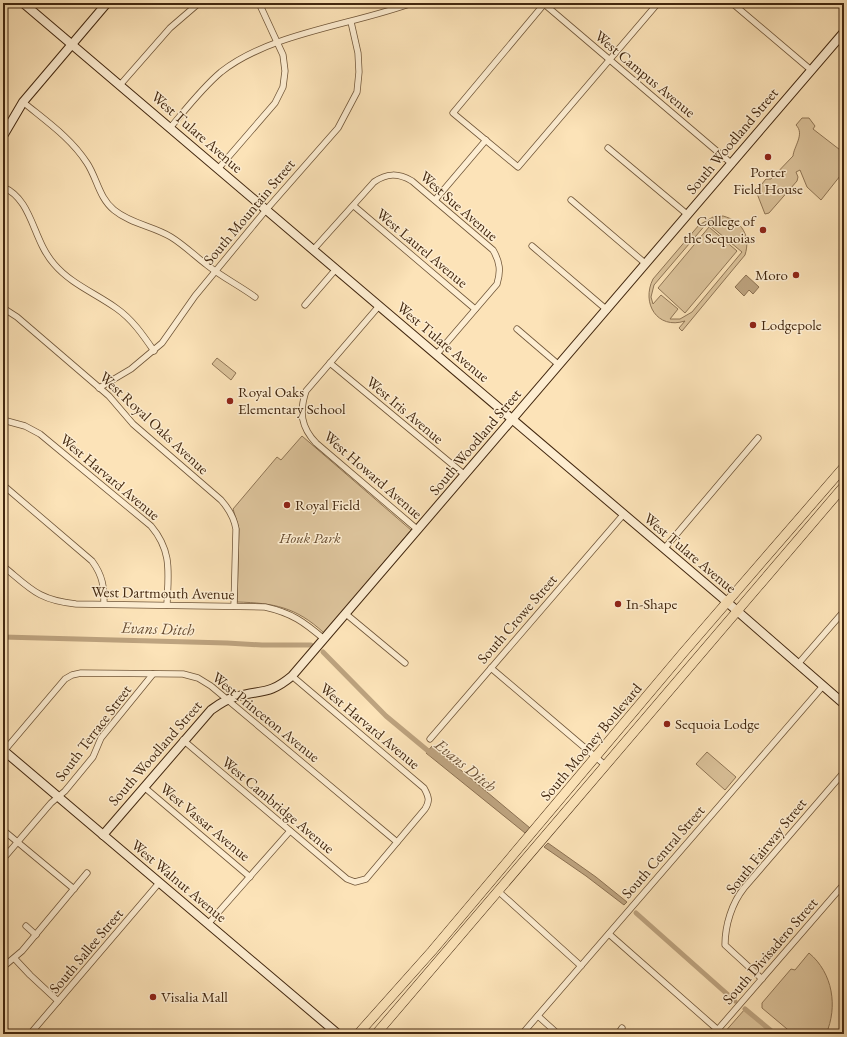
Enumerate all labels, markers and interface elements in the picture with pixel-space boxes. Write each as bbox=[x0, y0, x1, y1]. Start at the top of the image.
street label: West Campus Avenue bbox=[591, 26, 700, 121]
street label: South Woodland Street bbox=[681, 83, 782, 198]
street label: West Tulare Avenue bbox=[148, 87, 247, 177]
marker: Porter Field House bbox=[763, 152, 773, 162]
street label: South Mountain Street bbox=[199, 155, 299, 269]
place label: Porter Field House bbox=[733, 162, 803, 198]
street label: West Sue Avenue bbox=[416, 166, 502, 245]
street label: West Laurel Avenue bbox=[373, 204, 472, 292]
place label: College of the Sequoias bbox=[683, 211, 757, 247]
marker: College of the Sequoias bbox=[758, 225, 768, 235]
place label: Moro bbox=[755, 265, 788, 284]
marker: Moro bbox=[791, 270, 801, 280]
street label: West Tulare Avenue bbox=[393, 297, 494, 386]
place label: Lodgepole bbox=[761, 315, 822, 334]
marker: Lodgepole bbox=[748, 320, 758, 330]
street label: West Royal Oaks Avenue bbox=[96, 367, 213, 478]
street label: West Iris Avenue bbox=[363, 372, 448, 448]
place label: Royal Oaks Elementary School bbox=[238, 382, 346, 418]
street label: South Woodland Street bbox=[424, 384, 525, 499]
marker: Royal Oaks Elementary School bbox=[225, 396, 235, 406]
street label: West Howard Avenue bbox=[320, 427, 427, 523]
street label: West Harvard Avenue bbox=[56, 429, 164, 524]
place label: Royal Field bbox=[295, 495, 360, 514]
marker: Royal Field bbox=[282, 500, 292, 510]
street label: West Tulare Avenue bbox=[640, 508, 741, 597]
park label: Houk Park bbox=[278, 528, 341, 547]
street label: South Crowe Street bbox=[473, 570, 561, 667]
street label: West Dartmouth Avenue bbox=[91, 582, 235, 603]
place label: In-Shape bbox=[626, 594, 678, 613]
marker: In-Shape bbox=[613, 599, 623, 609]
water label: Evans Ditch bbox=[120, 617, 195, 640]
street label: West Princeton Avenue bbox=[209, 667, 324, 766]
street label: West Harvard Avenue bbox=[316, 678, 424, 773]
street label: South Mooney Boulevard bbox=[536, 679, 646, 804]
street label: South Terrace Street bbox=[50, 681, 135, 785]
street label: South Woodland Street bbox=[104, 696, 206, 809]
place label: Sequoia Lodge bbox=[675, 714, 760, 733]
marker: Sequoia Lodge bbox=[662, 719, 672, 729]
water label: Evans Ditch bbox=[430, 734, 501, 797]
street label: West Cambridge Avenue bbox=[218, 752, 339, 857]
street label: West Vassar Avenue bbox=[156, 778, 254, 865]
street label: South Fairway Street bbox=[721, 794, 810, 898]
street label: South Central Street bbox=[617, 801, 708, 902]
street label: West Walnut Avenue bbox=[128, 835, 231, 926]
street label: South Divisadero Street bbox=[718, 893, 821, 1008]
street label: South Sallee Street bbox=[44, 904, 127, 997]
place label: Visalia Mall bbox=[161, 987, 228, 1006]
marker: Visalia Mall bbox=[148, 992, 158, 1002]

